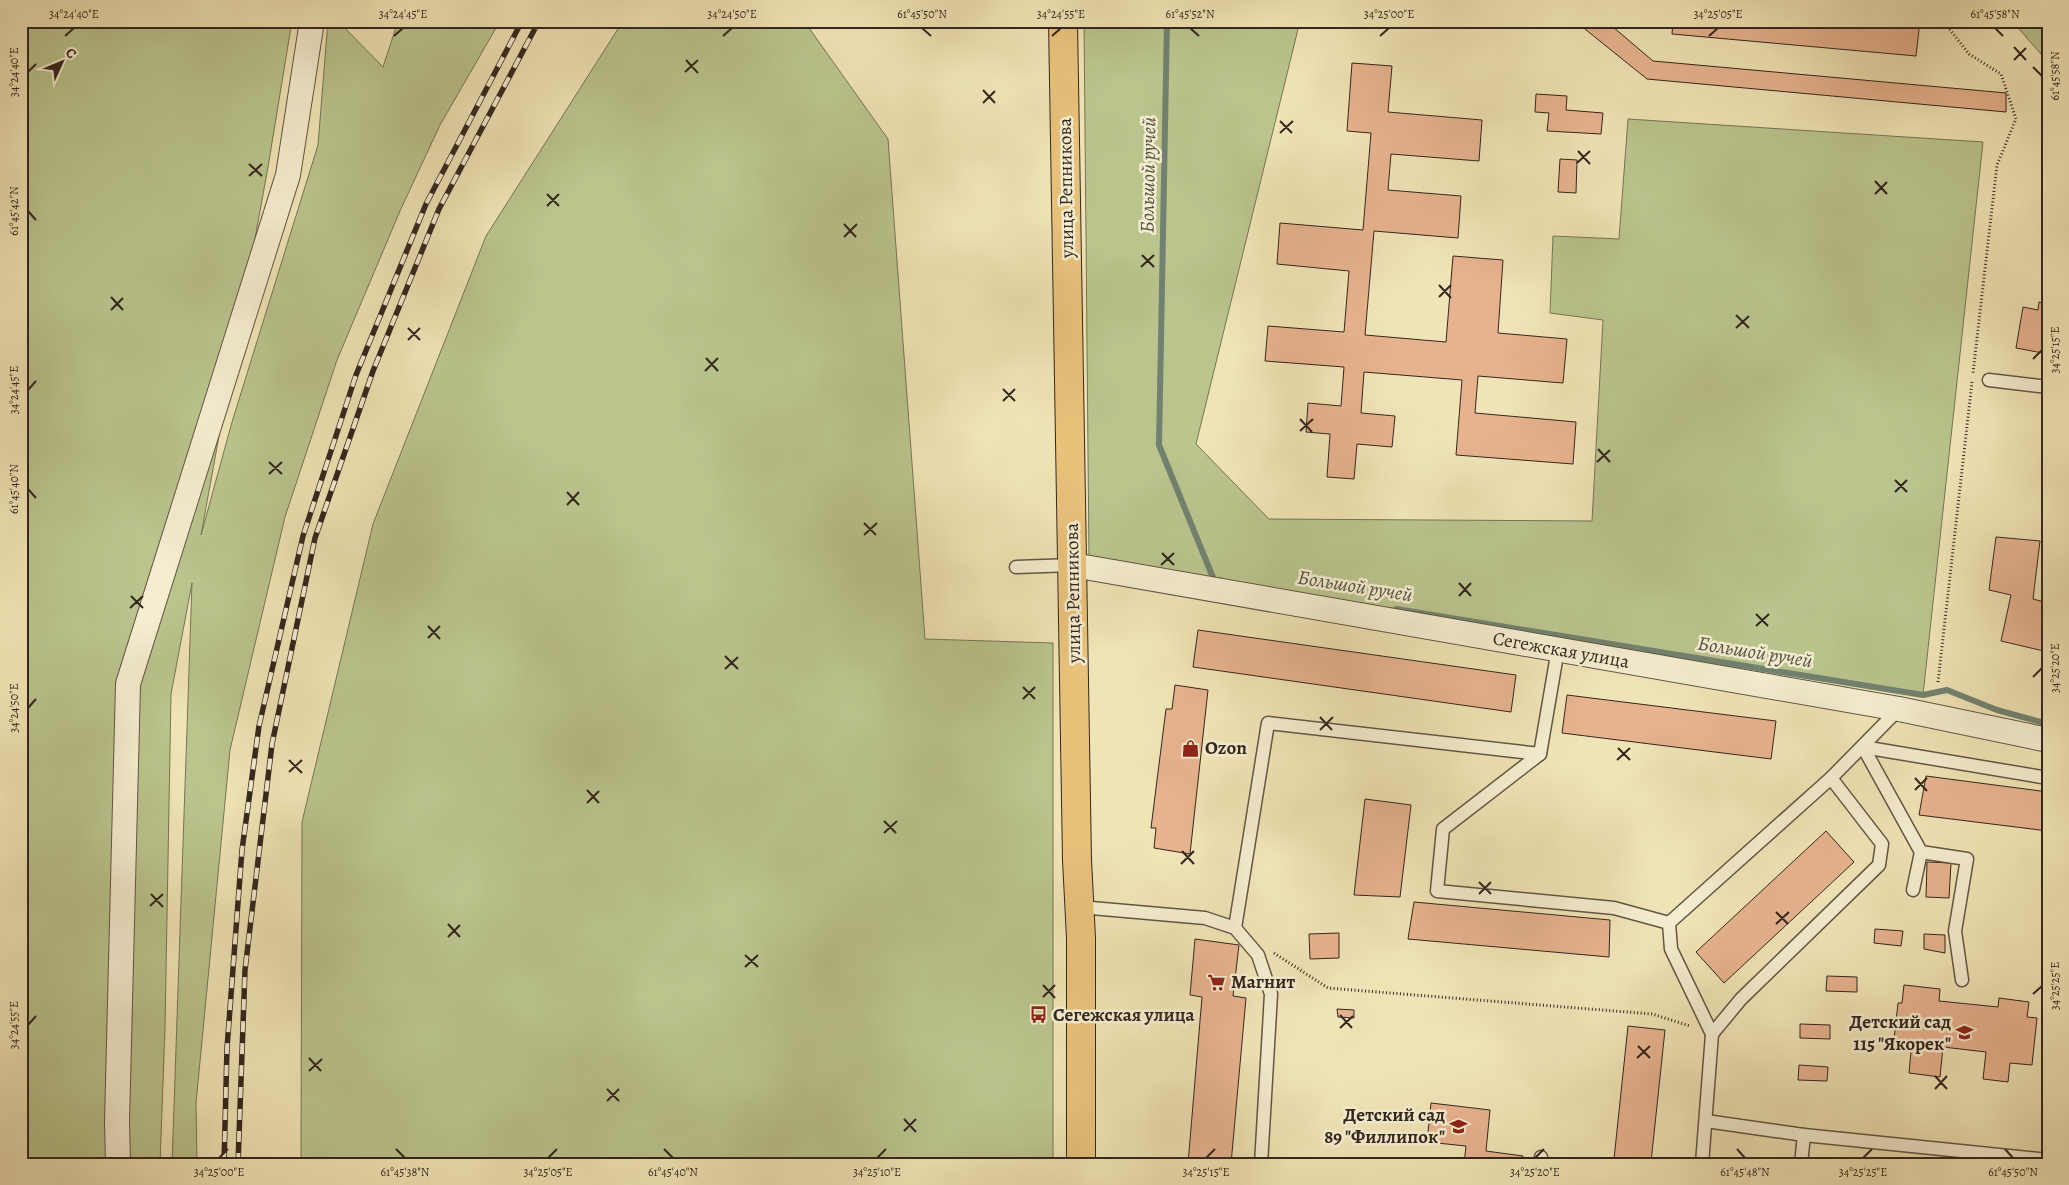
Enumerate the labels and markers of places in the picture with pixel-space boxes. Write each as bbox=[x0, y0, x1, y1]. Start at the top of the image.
place label: Ozon bbox=[1205, 735, 1247, 761]
shop icon: Ozon bbox=[1181, 738, 1201, 758]
place label: Магнит bbox=[1231, 969, 1296, 995]
supermarket icon: Магнит bbox=[1207, 972, 1227, 992]
place label: Сегежская улица bbox=[1053, 1002, 1196, 1028]
bus stop icon: Сегежская улица bbox=[1029, 1005, 1049, 1025]
place label: Детский сад 115 "Якорек" bbox=[1849, 1009, 1951, 1057]
school or university icon: Детский сад 115 "Якорек" bbox=[1955, 1023, 1975, 1043]
place label: Детский сад 89 "Филлипок" bbox=[1324, 1102, 1445, 1150]
school or university icon: Детский сад 89 "Филлипок" bbox=[1449, 1116, 1469, 1136]

